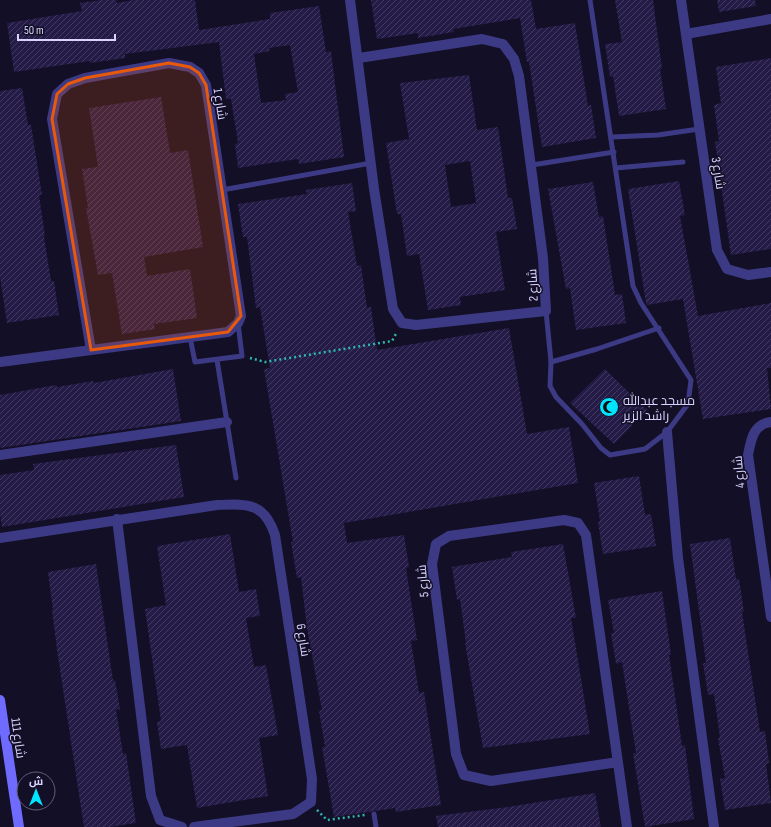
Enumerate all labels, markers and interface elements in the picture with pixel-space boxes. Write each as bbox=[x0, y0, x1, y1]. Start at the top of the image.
scale bar bbox=[18, 16, 115, 42]
text: 50 m bbox=[24, 23, 44, 38]
street label: شارع 1 bbox=[210, 87, 230, 121]
street label: شارع 3 bbox=[708, 156, 728, 191]
street label: شارع 2 bbox=[524, 268, 542, 302]
place label: مسجد عبدالله راشد الزير bbox=[622, 392, 695, 424]
mosque icon: مسجد عبدالله راشد الزير bbox=[598, 396, 620, 418]
street label: شارع 4 bbox=[730, 455, 748, 489]
street label: شارع 5 bbox=[414, 564, 432, 598]
street label: شارع 6 bbox=[293, 623, 313, 658]
street label: شارع 111 bbox=[7, 717, 29, 760]
north arrow bbox=[16, 771, 56, 811]
text: ش bbox=[29, 775, 43, 788]

